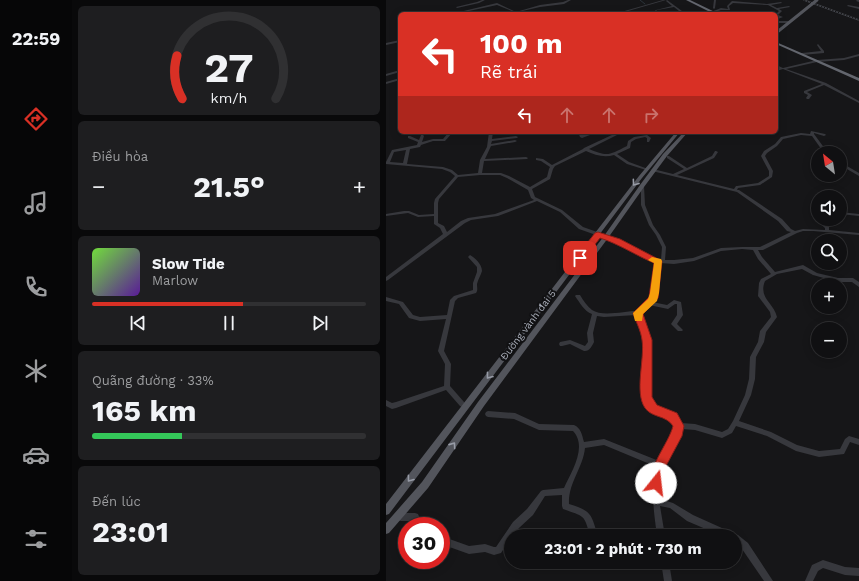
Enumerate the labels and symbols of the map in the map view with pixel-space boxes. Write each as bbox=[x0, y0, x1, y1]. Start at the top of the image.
north arrow bbox=[811, 146, 847, 182]
one-way arrow bbox=[633, 179, 640, 186]
pin bbox=[563, 241, 597, 275]
street label: Đường vành đai 5 bbox=[498, 288, 558, 362]
one-way arrow bbox=[486, 371, 493, 378]
one-way arrow bbox=[448, 442, 455, 449]
position arrow bbox=[635, 462, 677, 504]
one-way arrow bbox=[408, 475, 415, 482]
speed limit sign: 30 bbox=[398, 517, 450, 569]

